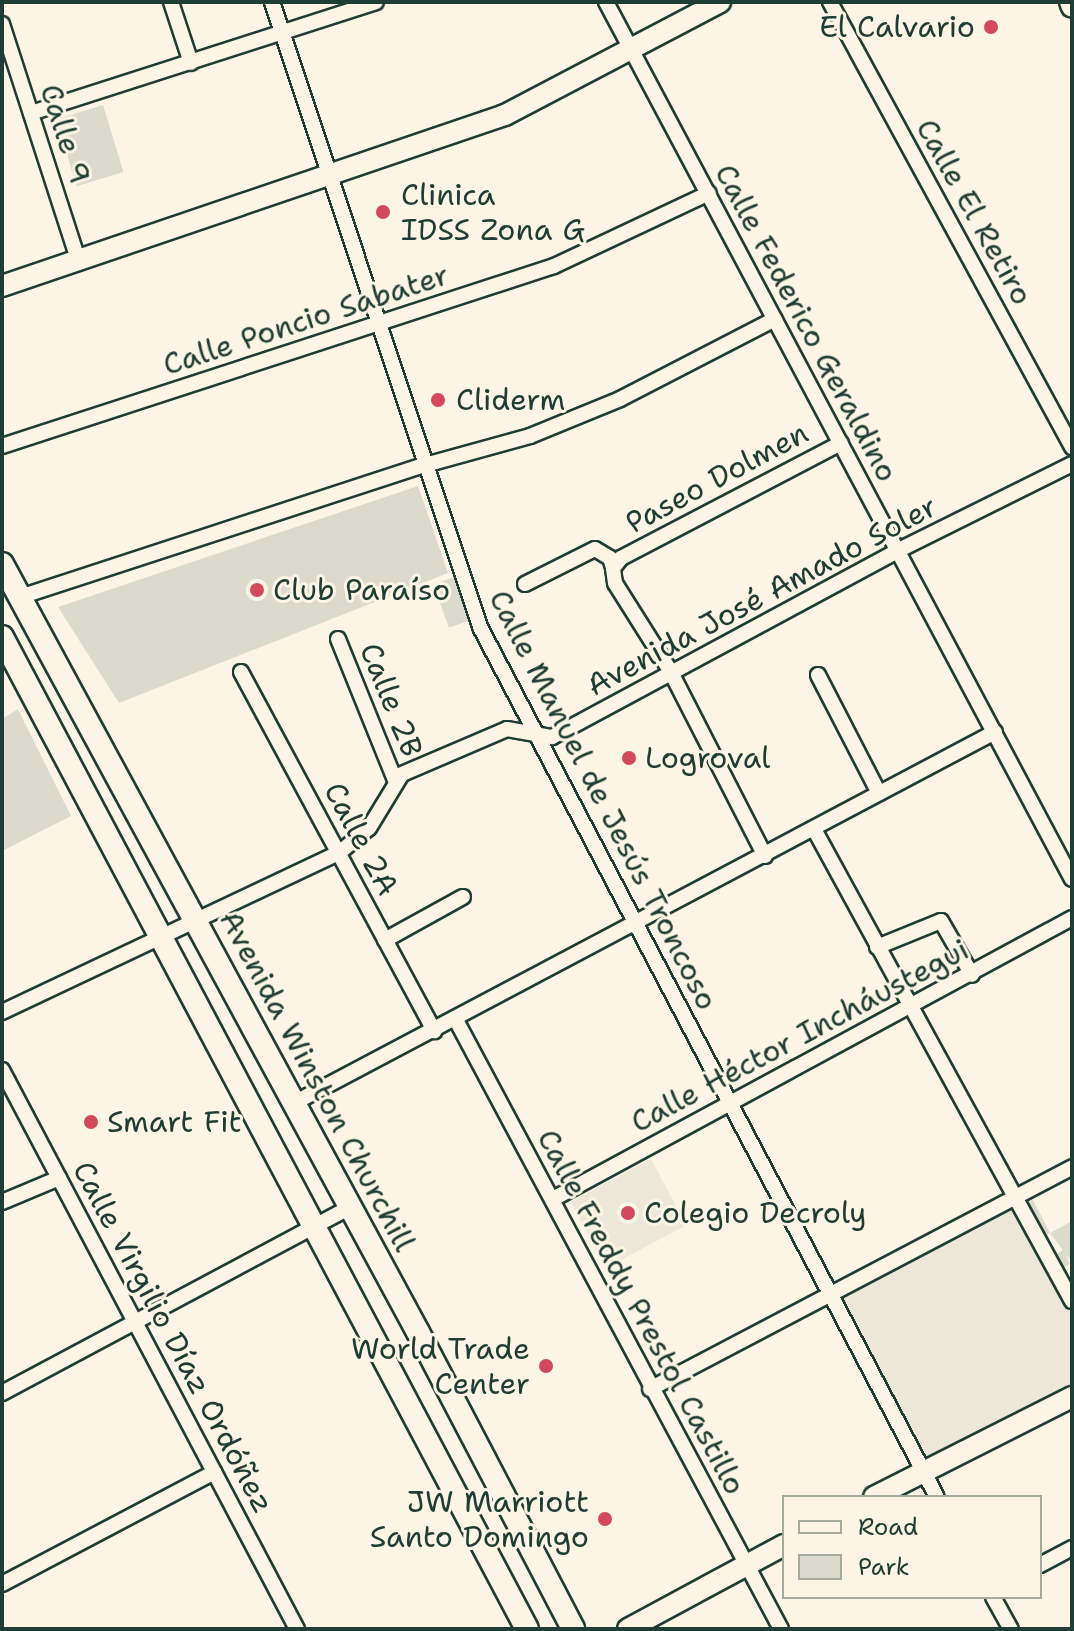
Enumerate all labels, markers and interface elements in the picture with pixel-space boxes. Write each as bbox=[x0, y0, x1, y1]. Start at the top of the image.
place label: El Calvario bbox=[819, 9, 975, 45]
marker: El Calvario bbox=[982, 18, 1000, 36]
street label: Calle 9 bbox=[32, 80, 98, 188]
street label: Calle El Retiro bbox=[908, 113, 1040, 311]
street label: Calle Federico Geraldino bbox=[707, 158, 905, 488]
place label: Clinica IDSS Zona G bbox=[401, 177, 585, 248]
marker: Clinica IDSS Zona G bbox=[372, 201, 394, 223]
street label: Calle Poncio Sabater bbox=[159, 257, 453, 383]
place label: Cliderm bbox=[456, 382, 565, 418]
marker: Cliderm bbox=[427, 389, 449, 411]
street label: Paseo Dolmen bbox=[620, 415, 814, 541]
street label: Avenida José Amado Soler bbox=[581, 488, 943, 704]
place label: Club Paraíso bbox=[273, 572, 450, 608]
marker: Club Paraíso bbox=[248, 581, 266, 599]
street label: Calle Manuel de Jesús Troncoso bbox=[481, 584, 725, 1016]
street label: Calle 2B bbox=[352, 638, 430, 762]
place label: Logroval bbox=[645, 740, 770, 776]
marker: Logroval bbox=[620, 749, 638, 767]
street label: Calle 2A bbox=[316, 776, 406, 902]
street label: Avenida Winston Churchill bbox=[212, 904, 422, 1258]
street label: Calle Héctor Incháustegui bbox=[625, 931, 975, 1141]
place label: Smart Fit bbox=[107, 1104, 242, 1140]
marker: Smart Fit bbox=[82, 1113, 100, 1131]
street label: Calle Freddy Prestol Castillo bbox=[529, 1123, 753, 1501]
street label: Calle Virgilio Díaz Ordóñez bbox=[65, 1155, 281, 1519]
place label: Colegio Decroly bbox=[644, 1195, 867, 1231]
marker: Colegio Decroly bbox=[619, 1204, 637, 1222]
place label: World Trade Center bbox=[351, 1331, 530, 1402]
marker: World Trade Center bbox=[537, 1357, 555, 1375]
place label: JW Marriott Santo Domingo bbox=[370, 1484, 589, 1554]
legend bbox=[782, 1495, 1042, 1599]
marker: JW Marriott Santo Domingo bbox=[596, 1510, 614, 1528]
text: Road bbox=[858, 1511, 918, 1543]
text: Park bbox=[858, 1551, 910, 1583]

